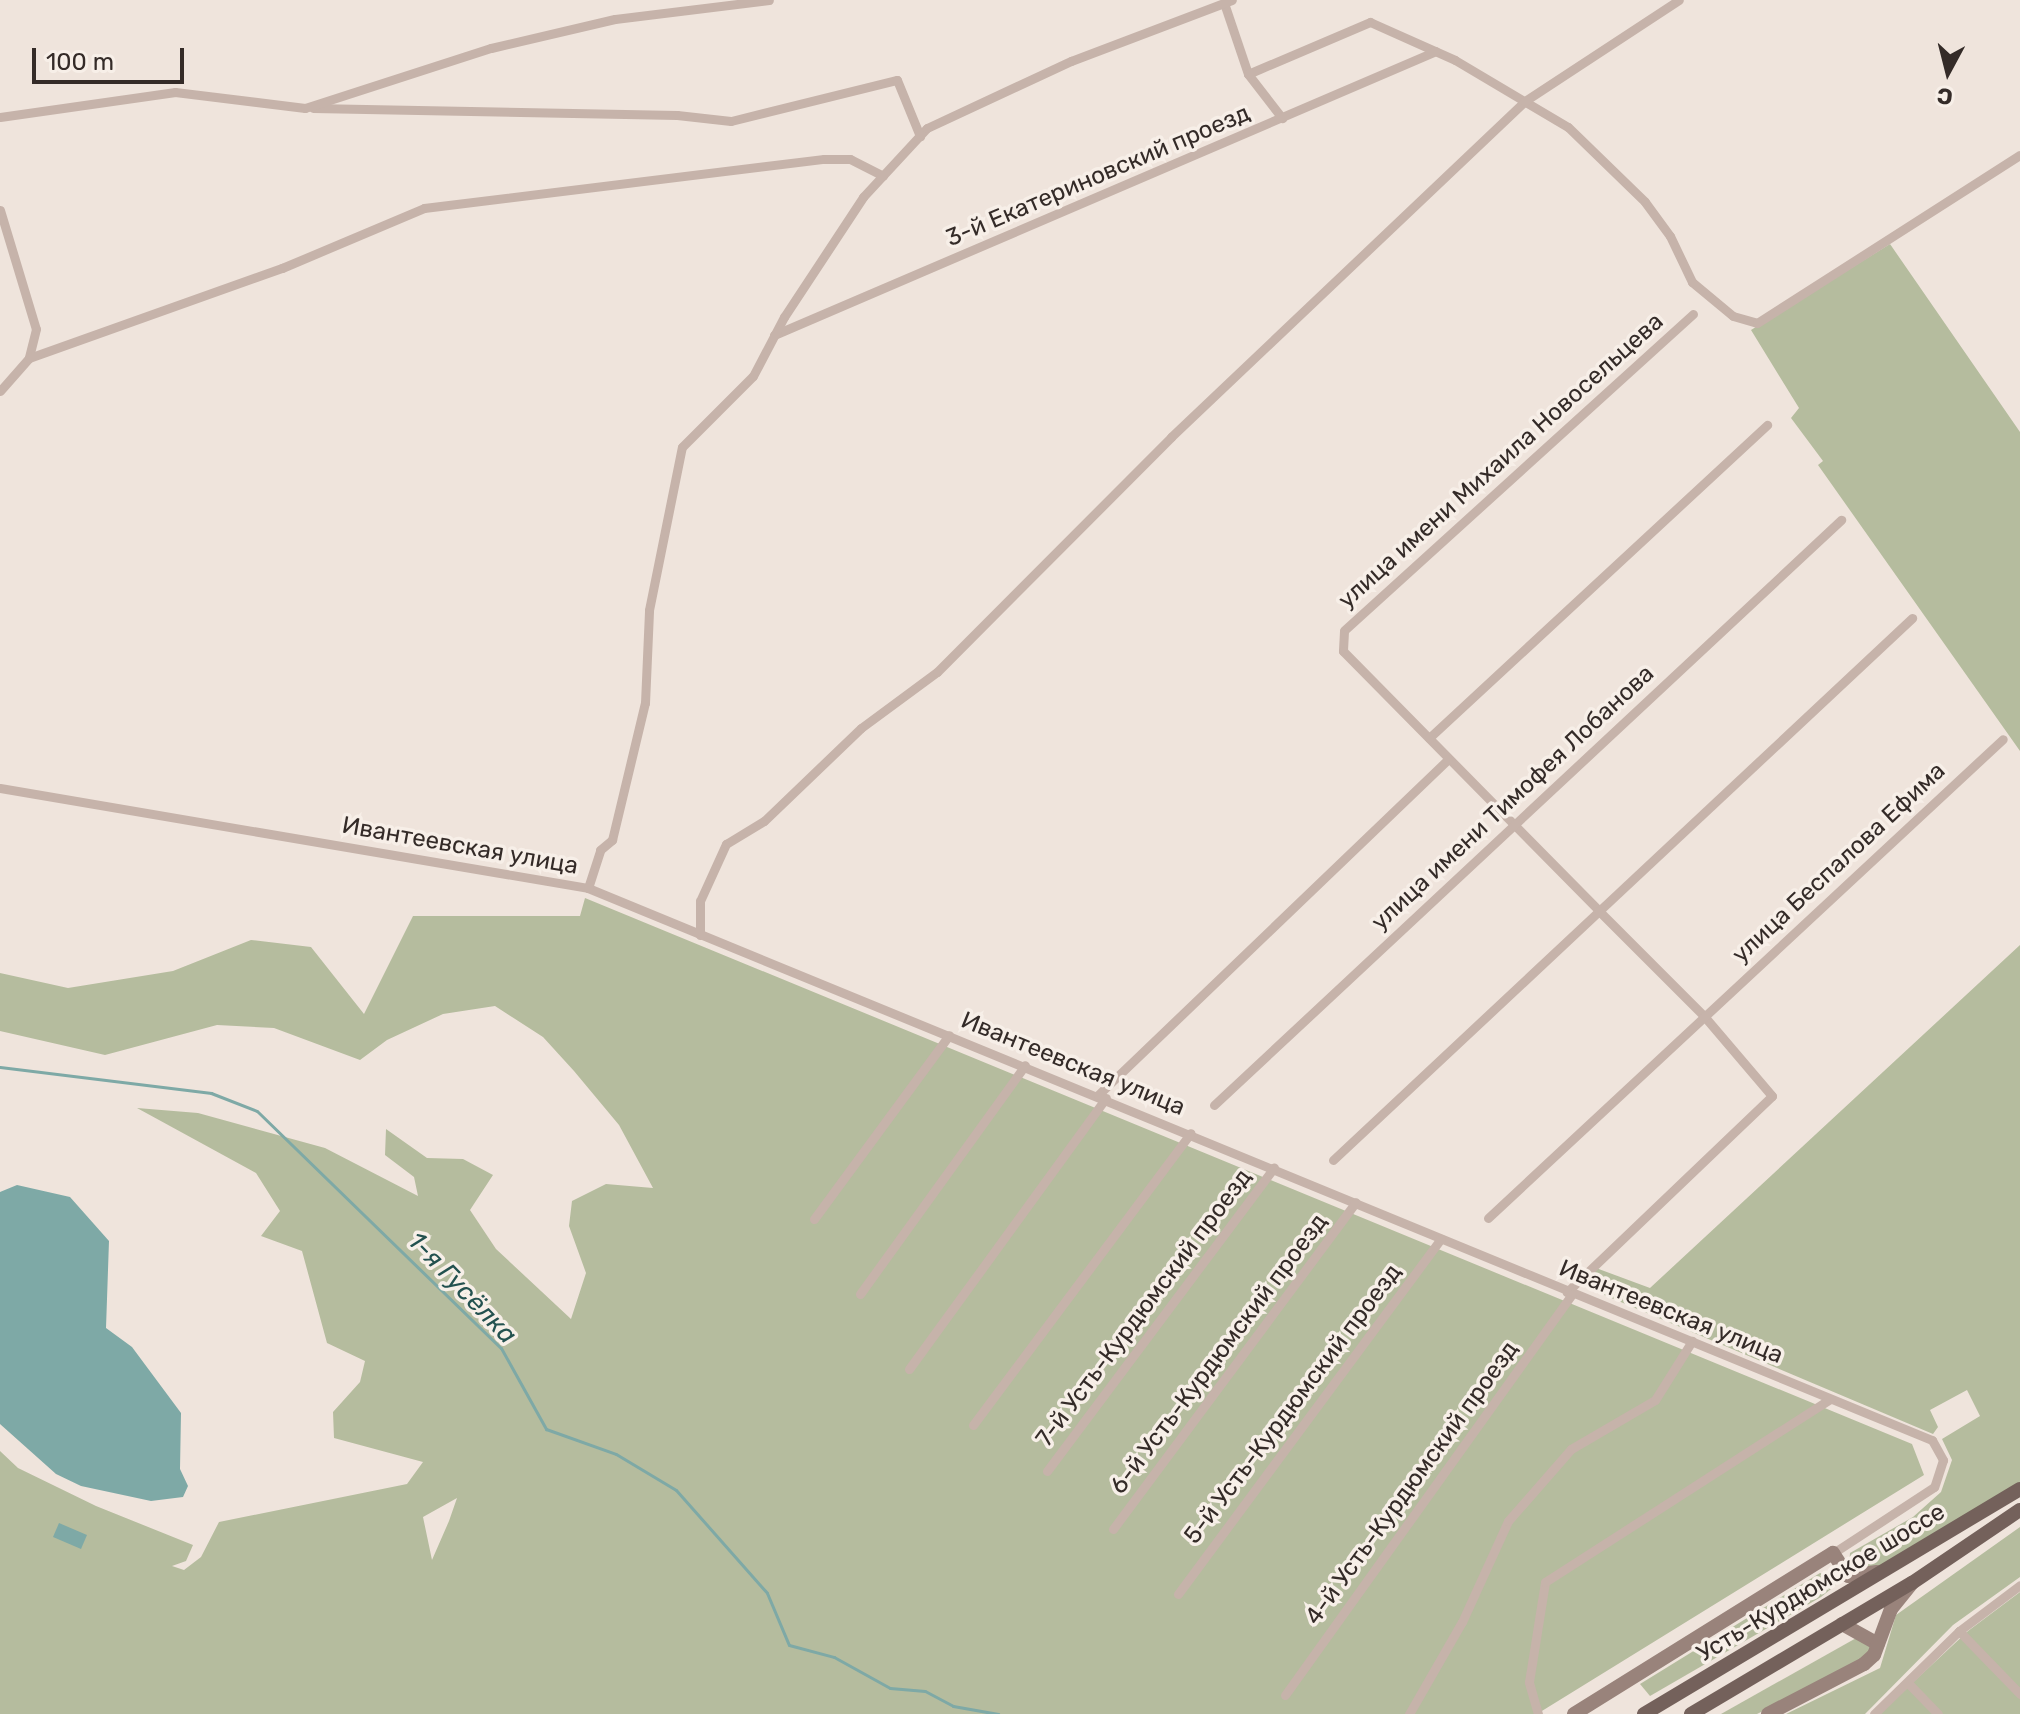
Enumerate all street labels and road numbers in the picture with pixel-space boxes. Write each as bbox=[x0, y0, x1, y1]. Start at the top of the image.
street label: 3-й Екатериновский проезд bbox=[942, 99, 1254, 253]
street label: улица имени Михаила Новосельцева bbox=[1332, 307, 1670, 615]
street label: улица имени Тимофея Лобанова bbox=[1366, 659, 1660, 937]
street label: улица Беспалова Ефима bbox=[1727, 757, 1951, 969]
street label: Ивантеевская улица bbox=[340, 811, 580, 881]
street label: Ивантеевская улица bbox=[957, 1006, 1189, 1122]
street label: 7-й Усть-Курдюмский проезд bbox=[1030, 1163, 1258, 1453]
street label: 6-й Усть-Курдюмский проезд bbox=[1104, 1208, 1334, 1500]
street label: Ивантеевская улица bbox=[1555, 1254, 1787, 1370]
street label: 5-й Усть-Курдюмский проезд bbox=[1178, 1258, 1408, 1550]
street label: 4-й Усть-Курдюмский проезд bbox=[1299, 1336, 1525, 1630]
street label: Усть-Курдюмское шоссе bbox=[1692, 1497, 1950, 1669]

